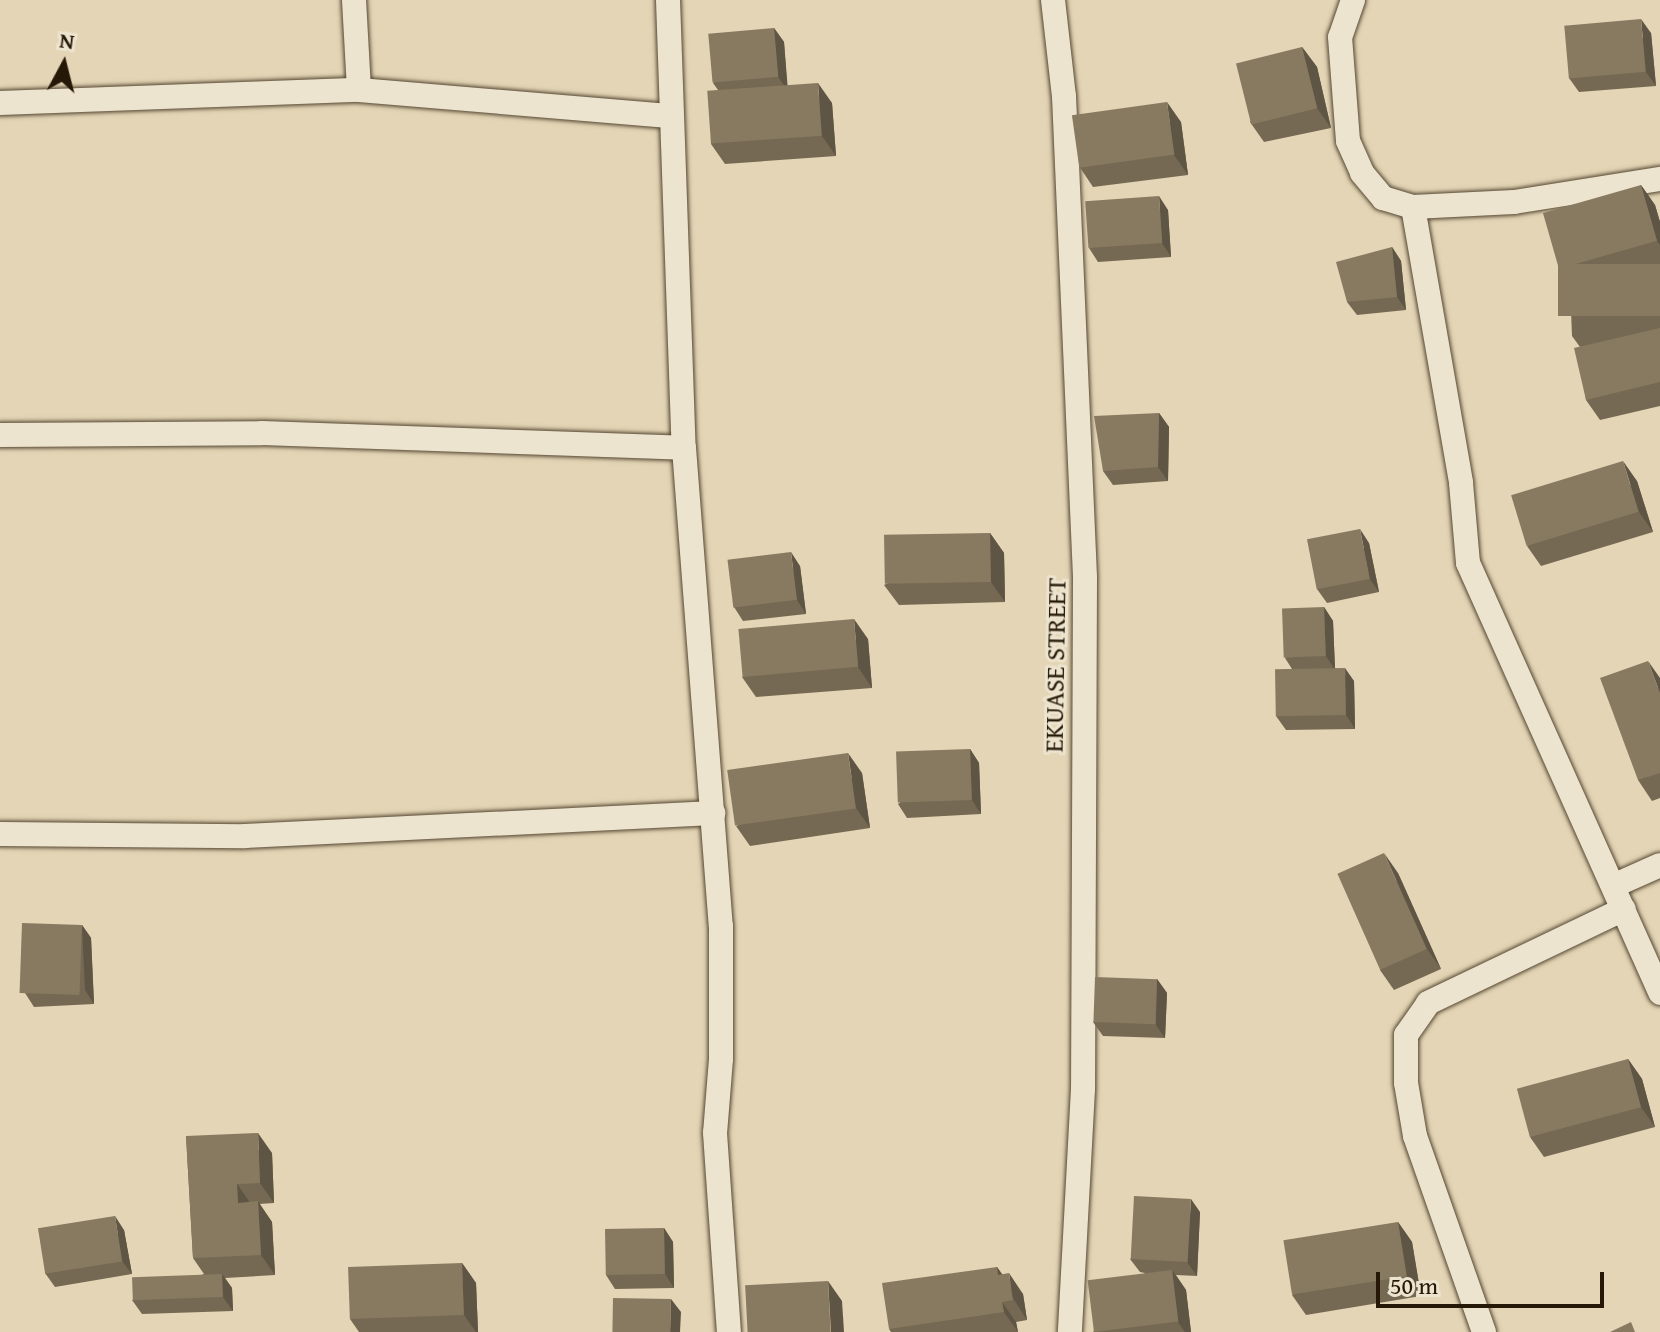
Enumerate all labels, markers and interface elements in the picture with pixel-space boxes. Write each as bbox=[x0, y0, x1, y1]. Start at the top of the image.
text: N bbox=[58, 23, 76, 57]
north arrow bbox=[24, 24, 104, 104]
street label: EKUASE STREET bbox=[1038, 577, 1072, 753]
scale bar bbox=[1380, 1256, 1608, 1306]
text: 50 m bbox=[1390, 1268, 1438, 1303]

